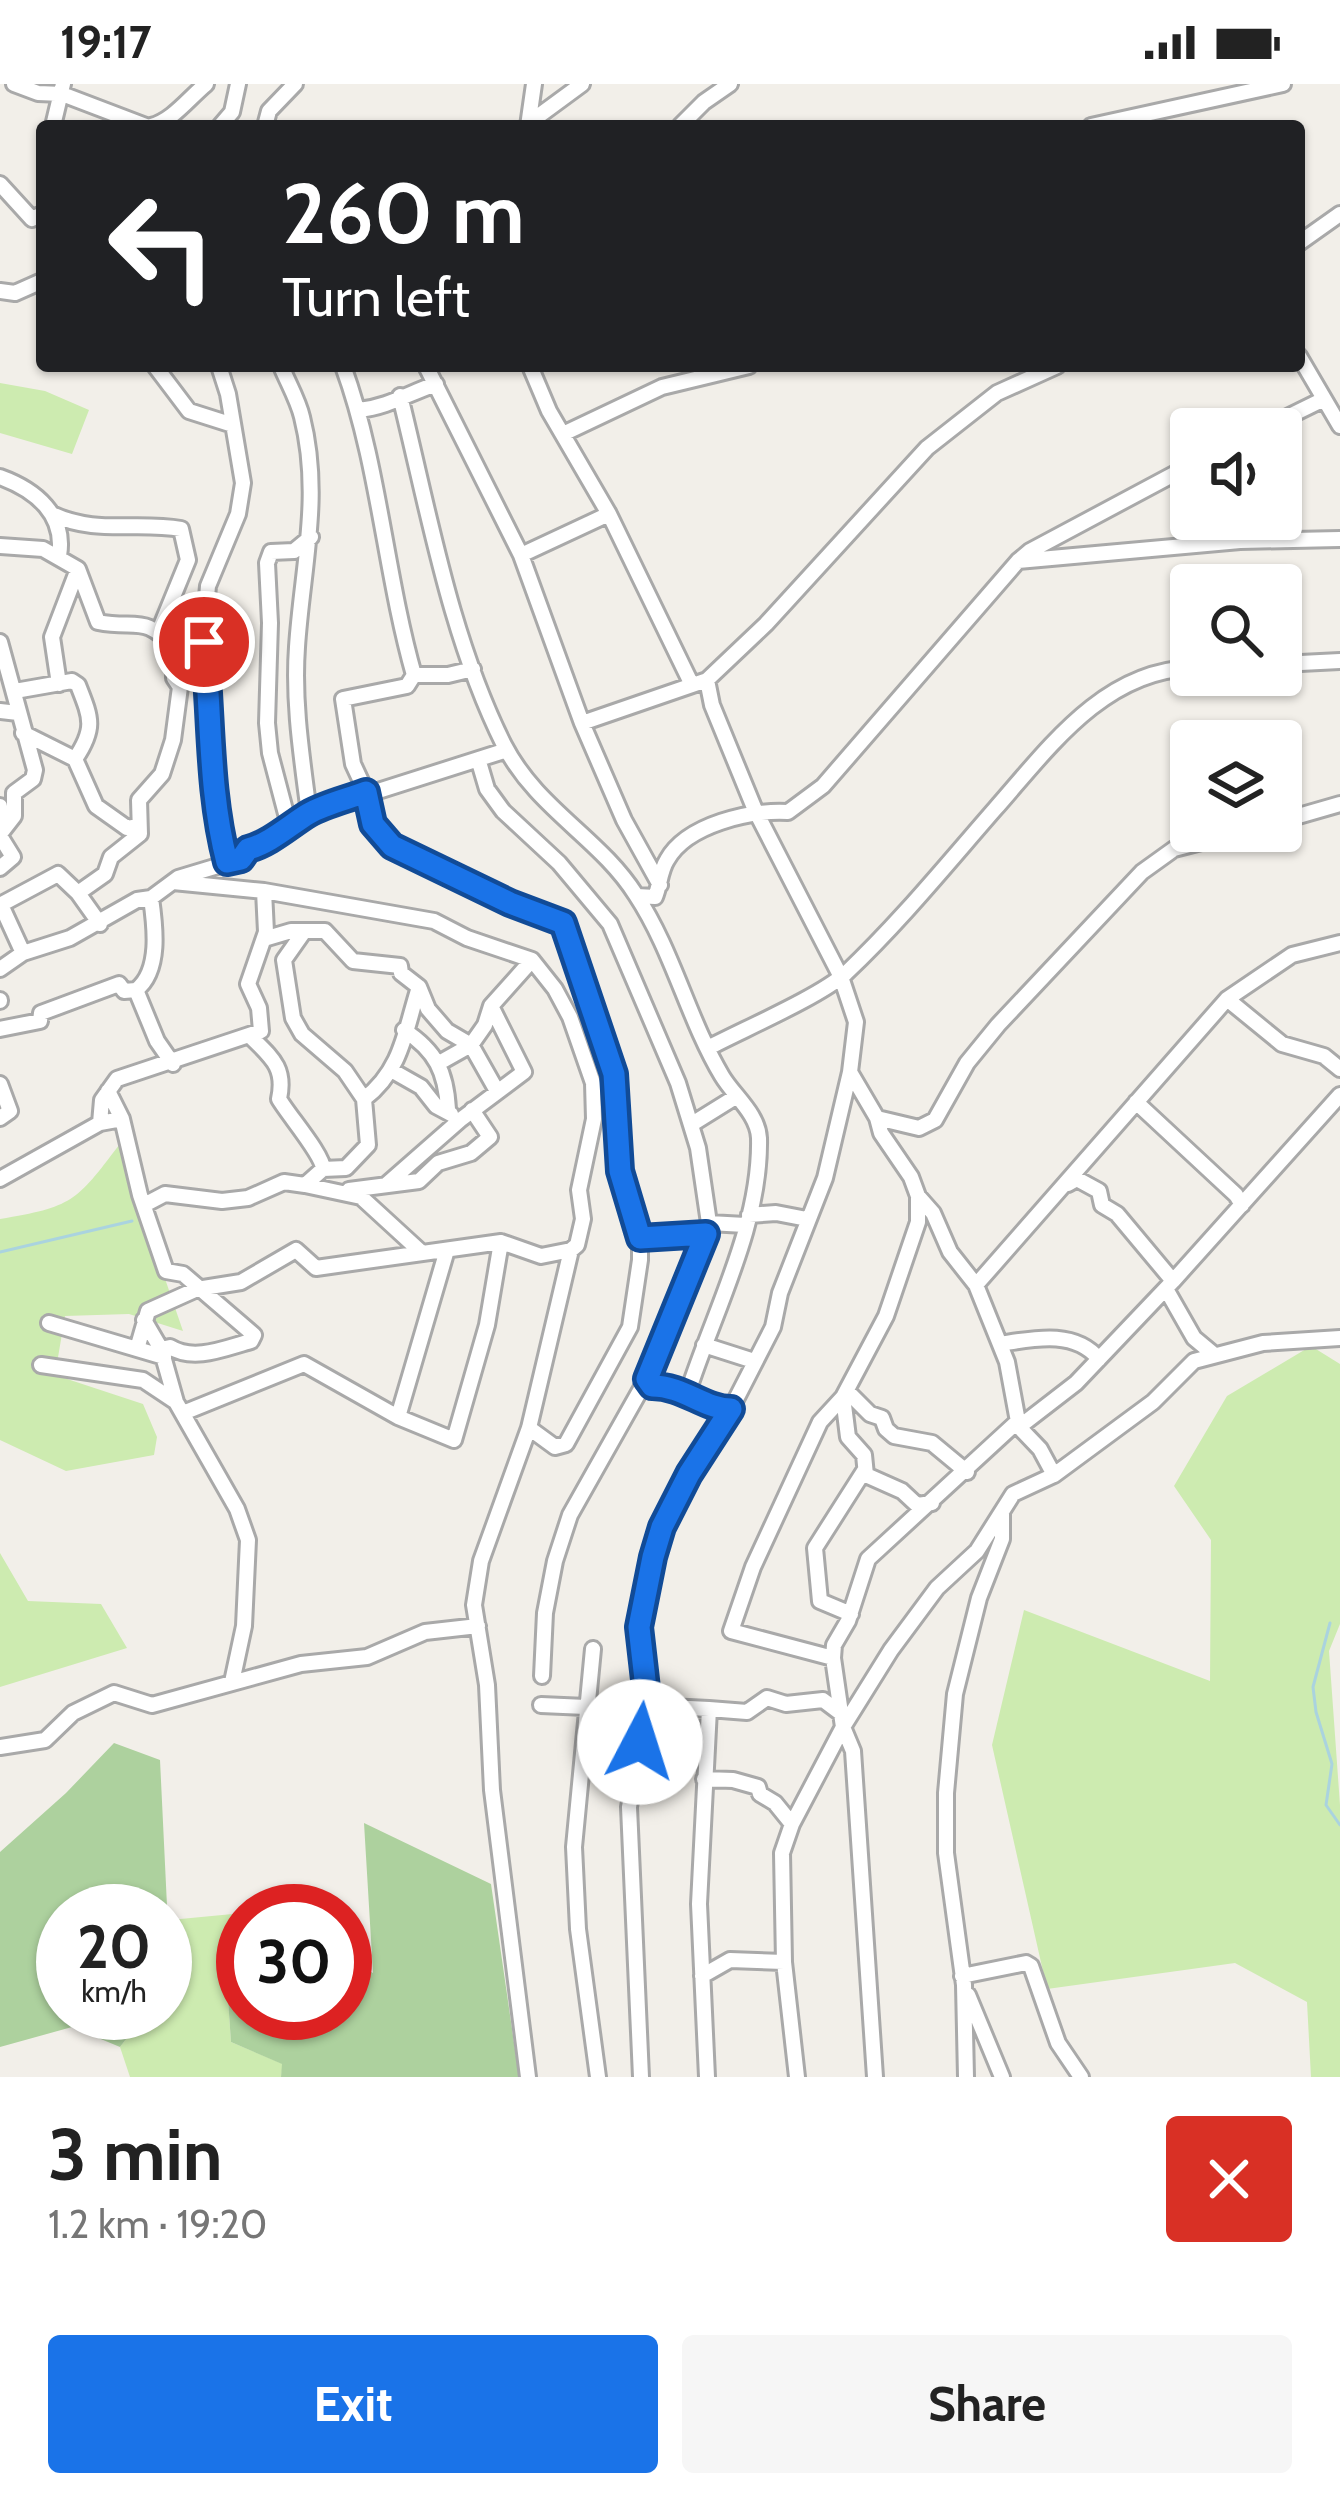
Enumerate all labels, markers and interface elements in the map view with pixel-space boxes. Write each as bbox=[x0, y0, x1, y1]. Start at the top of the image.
text: 19:17 bbox=[60, 15, 151, 69]
text: 260 m bbox=[282, 162, 525, 264]
icon: left bbox=[84, 168, 240, 324]
text: Turn left bbox=[282, 264, 470, 330]
map controls bbox=[1170, 408, 1302, 852]
button: sound bbox=[1170, 408, 1302, 540]
button: search bbox=[1170, 564, 1302, 696]
pin bbox=[153, 591, 255, 693]
icon: arrive bbox=[171, 609, 237, 675]
button: layers bbox=[1170, 720, 1302, 852]
position arrow bbox=[577, 1679, 703, 1805]
speed limit sign: 30 bbox=[216, 1884, 372, 2040]
text: 20 bbox=[77, 1910, 151, 1983]
text: km/h bbox=[81, 1973, 147, 2010]
text: 3 min bbox=[48, 2111, 223, 2198]
button: close bbox=[1166, 2116, 1292, 2242]
text: 1.2 km · 19:20 bbox=[48, 2200, 267, 2248]
button: Exit bbox=[48, 2335, 658, 2473]
button: Share bbox=[682, 2335, 1292, 2473]

